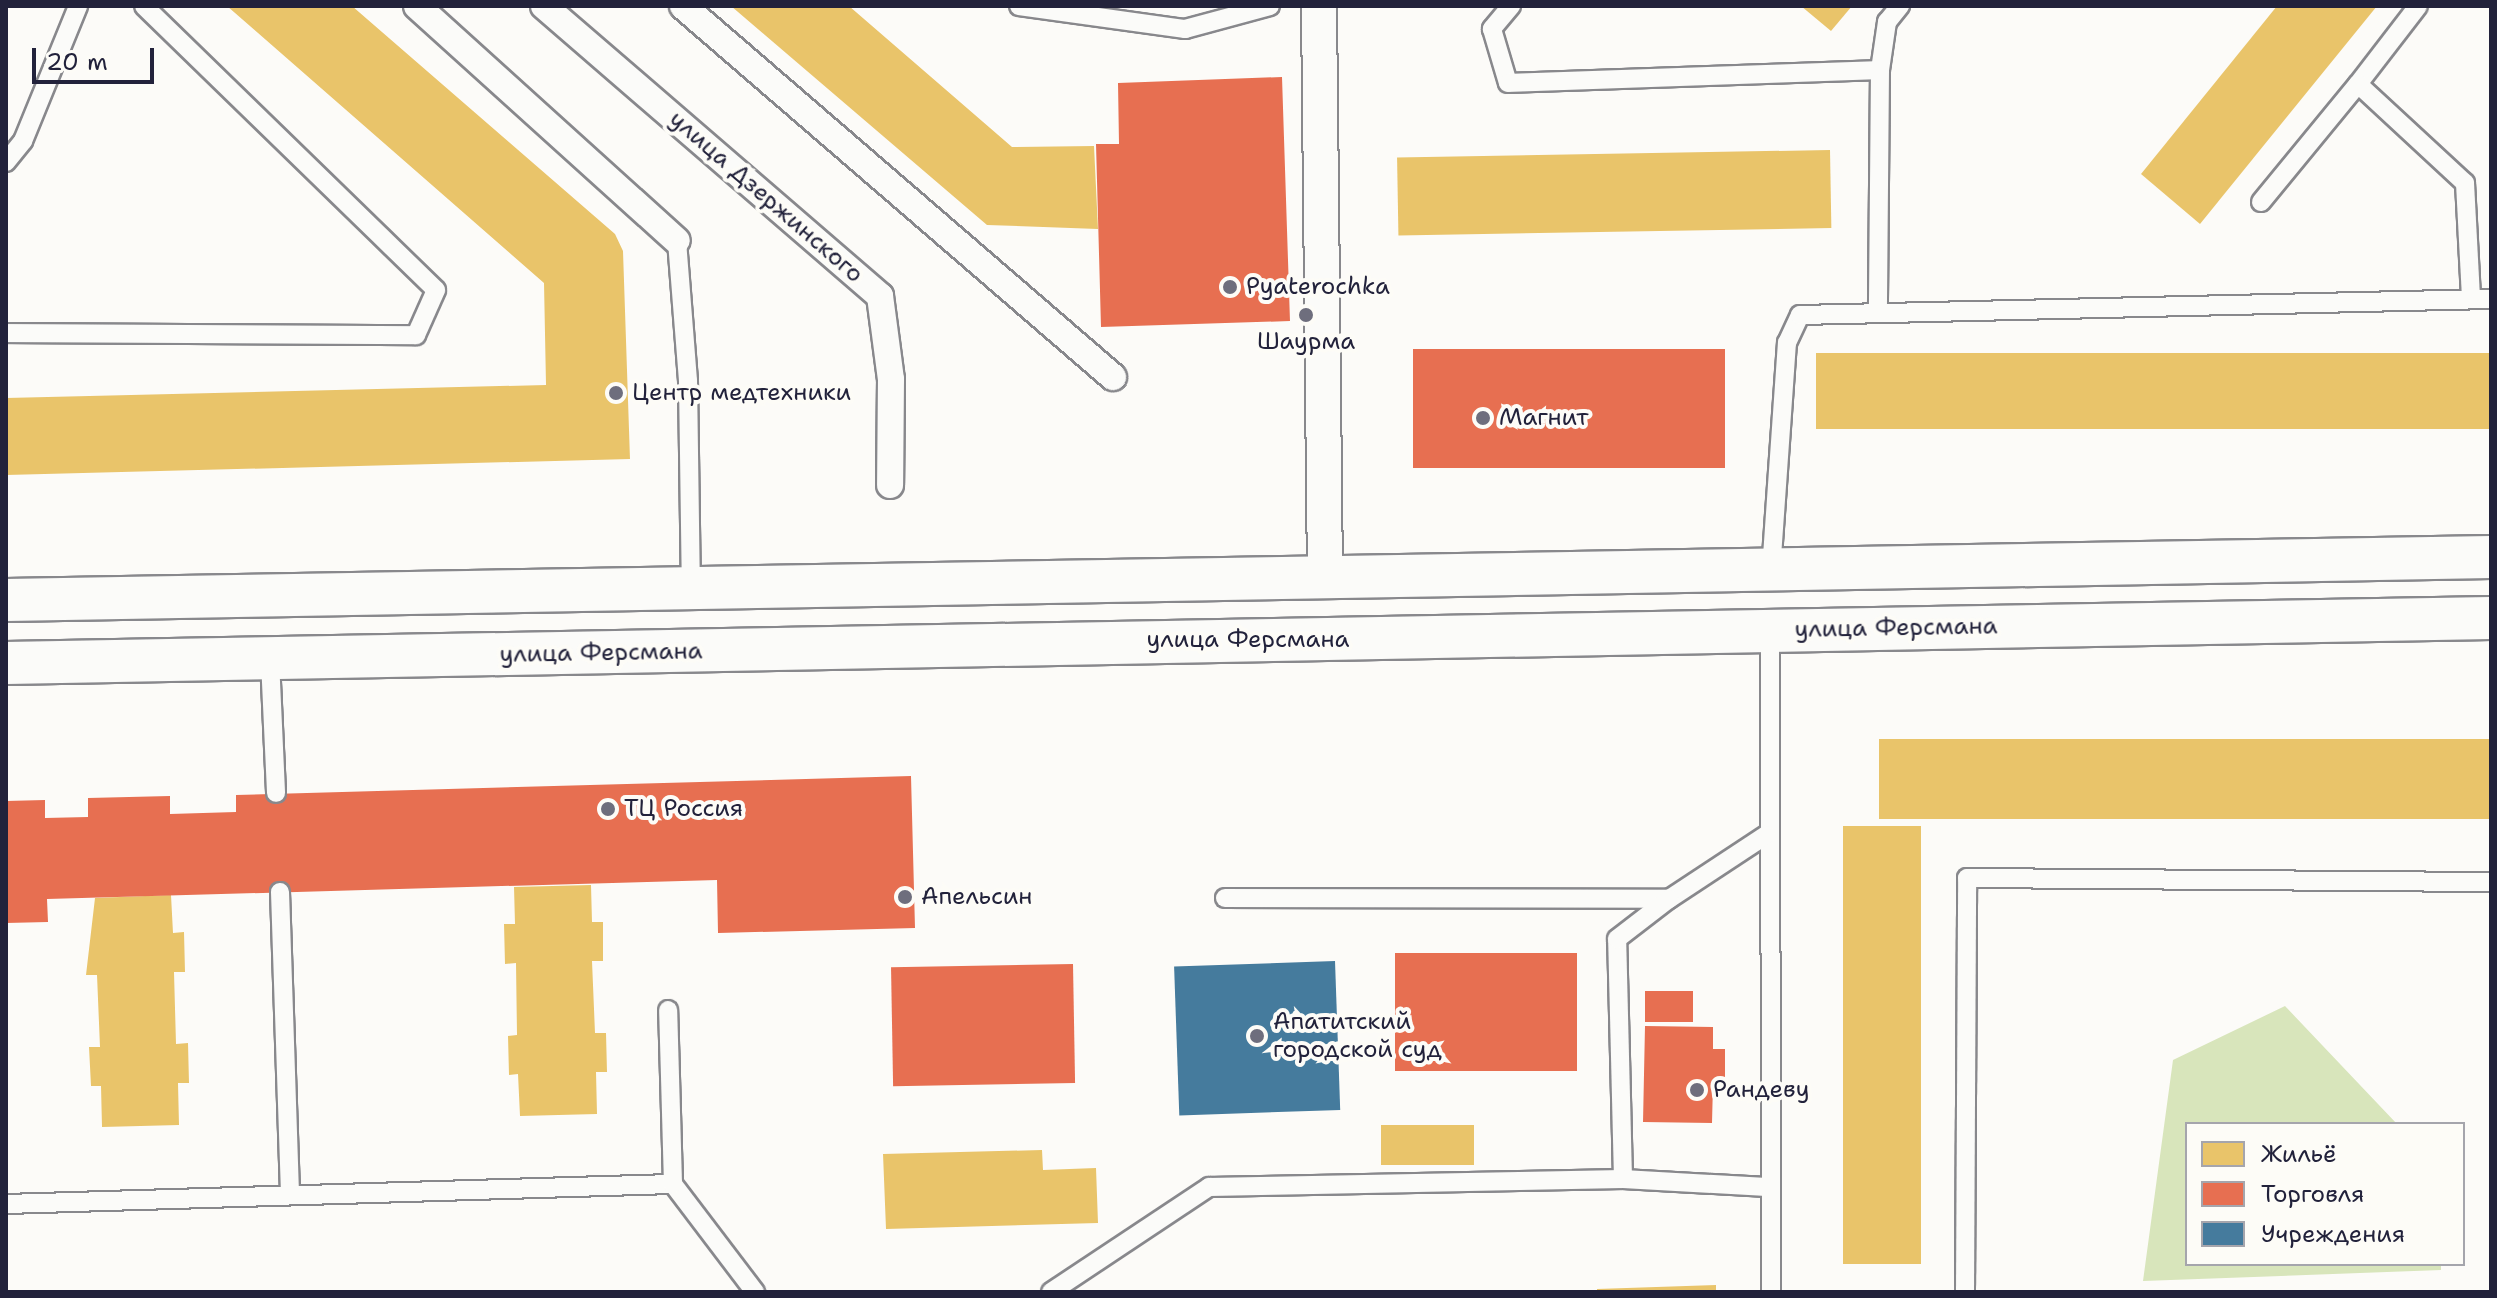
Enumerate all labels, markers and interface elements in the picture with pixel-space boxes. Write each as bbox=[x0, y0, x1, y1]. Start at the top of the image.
scale bar bbox=[36, 32, 158, 82]
text: 20 m bbox=[46, 46, 108, 78]
street label: улица Дзержинского bbox=[663, 105, 869, 289]
place label: Pyaterochka bbox=[1246, 273, 1390, 301]
marker: Pyaterochka bbox=[1221, 278, 1239, 296]
marker: Шаурма bbox=[1297, 306, 1315, 324]
place label: Шаурма bbox=[1257, 328, 1355, 356]
place label: Центр медтехники bbox=[632, 379, 851, 407]
marker: Центр медтехники bbox=[607, 384, 625, 402]
place label: Магнит bbox=[1499, 404, 1588, 432]
marker: Магнит bbox=[1474, 409, 1492, 427]
street label: улица Ферсмана bbox=[1794, 612, 1998, 644]
street label: улица Ферсмана bbox=[1147, 626, 1349, 654]
street label: улица Ферсмана bbox=[499, 637, 703, 669]
place label: ТЦ Россия bbox=[624, 795, 743, 823]
marker: ТЦ Россия bbox=[599, 800, 617, 818]
place label: Апельсин bbox=[921, 883, 1032, 911]
marker: Апельсин bbox=[896, 888, 914, 906]
place label: Апатитский городской суд bbox=[1273, 1008, 1442, 1064]
marker: Апатитский городской суд bbox=[1248, 1027, 1266, 1045]
place label: Рандеву bbox=[1713, 1076, 1810, 1104]
marker: Рандеву bbox=[1688, 1081, 1706, 1099]
legend bbox=[2185, 1122, 2465, 1266]
text: Жильё bbox=[2261, 1138, 2337, 1170]
text: Торговля bbox=[2261, 1178, 2364, 1210]
text: Учреждения bbox=[2261, 1218, 2405, 1250]

